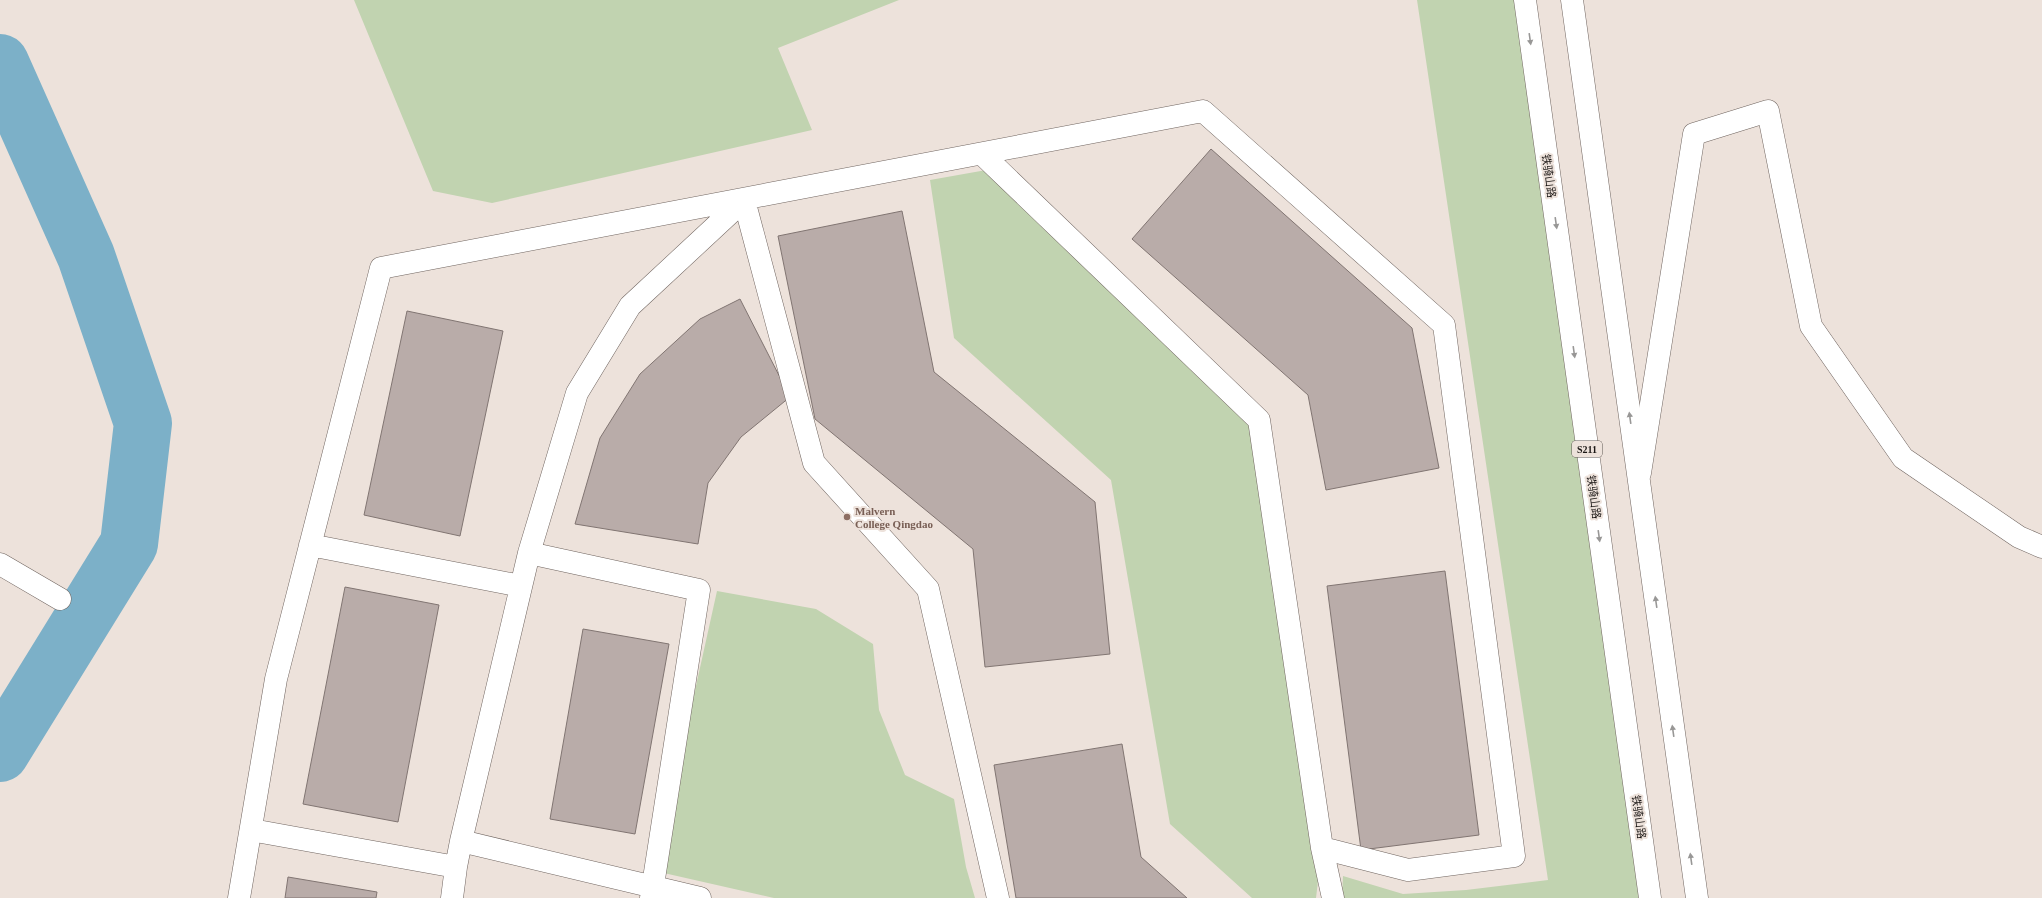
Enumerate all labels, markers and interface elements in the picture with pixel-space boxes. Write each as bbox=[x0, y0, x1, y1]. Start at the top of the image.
one-way arrow bbox=[1527, 33, 1533, 45]
street label: 铁骑山路 bbox=[1540, 153, 1558, 199]
one-way arrow bbox=[1553, 217, 1559, 229]
one-way arrow bbox=[1571, 346, 1577, 358]
one-way arrow bbox=[1627, 412, 1633, 424]
road number: S211 bbox=[1572, 441, 1602, 457]
street label: 铁骑山路 bbox=[1585, 474, 1603, 520]
place label: Malvern College Qingdao bbox=[855, 505, 933, 530]
marker: Malvern College Qingdao bbox=[842, 512, 852, 522]
one-way arrow bbox=[1596, 530, 1602, 542]
one-way arrow bbox=[1652, 596, 1659, 608]
one-way arrow bbox=[1670, 725, 1676, 737]
street label: 铁骑山路 bbox=[1630, 794, 1648, 840]
one-way arrow bbox=[1688, 853, 1694, 865]

